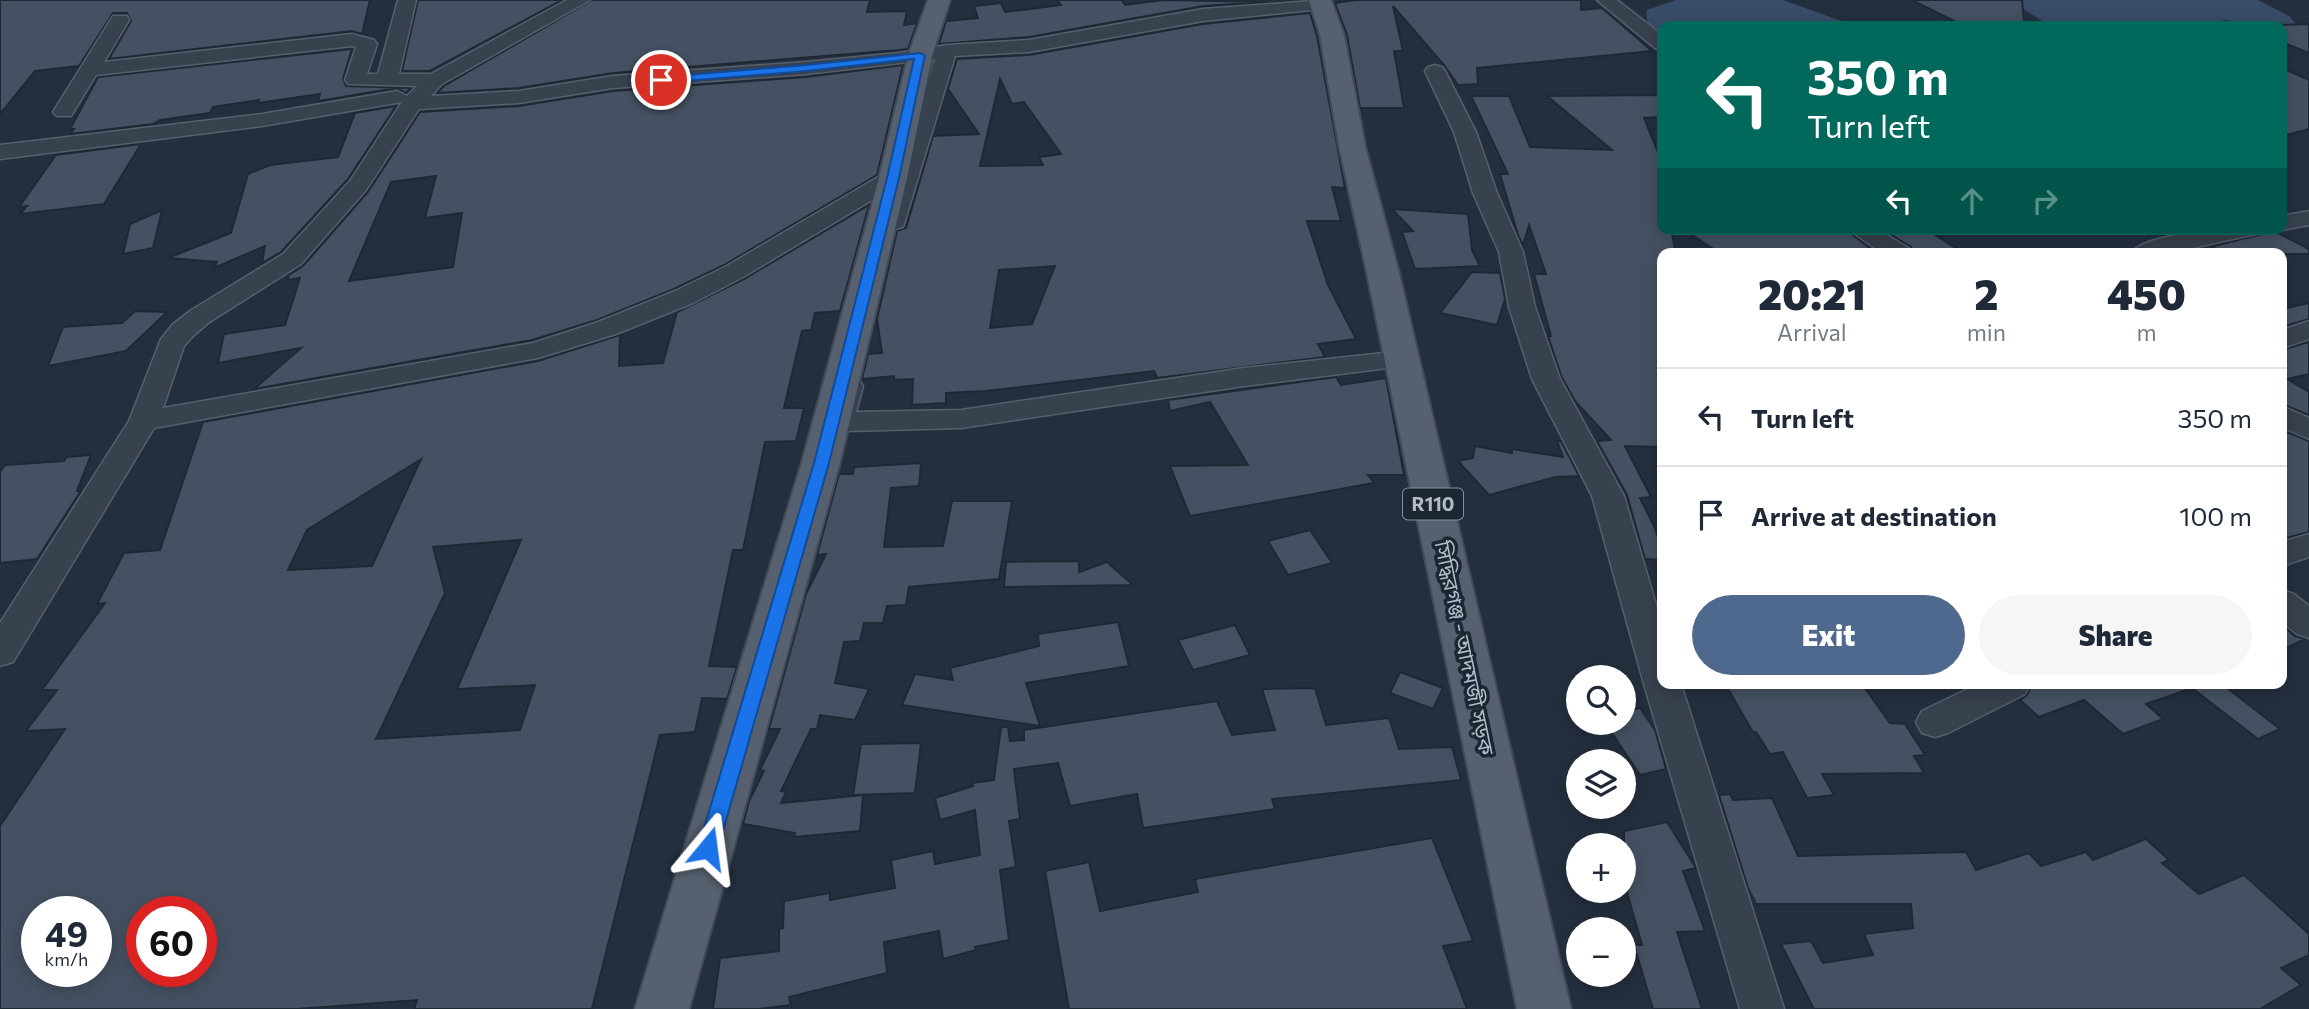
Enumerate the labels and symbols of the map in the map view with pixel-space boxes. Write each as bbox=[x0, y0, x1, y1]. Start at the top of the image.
pin bbox=[631, 50, 691, 110]
road number: R110 bbox=[1403, 489, 1463, 520]
street label: সিদ্ধিরগঞ্জ - আদমজী সড়ক bbox=[1430, 537, 1501, 758]
position arrow bbox=[671, 811, 745, 885]
speed limit sign: 60 bbox=[126, 896, 217, 987]

